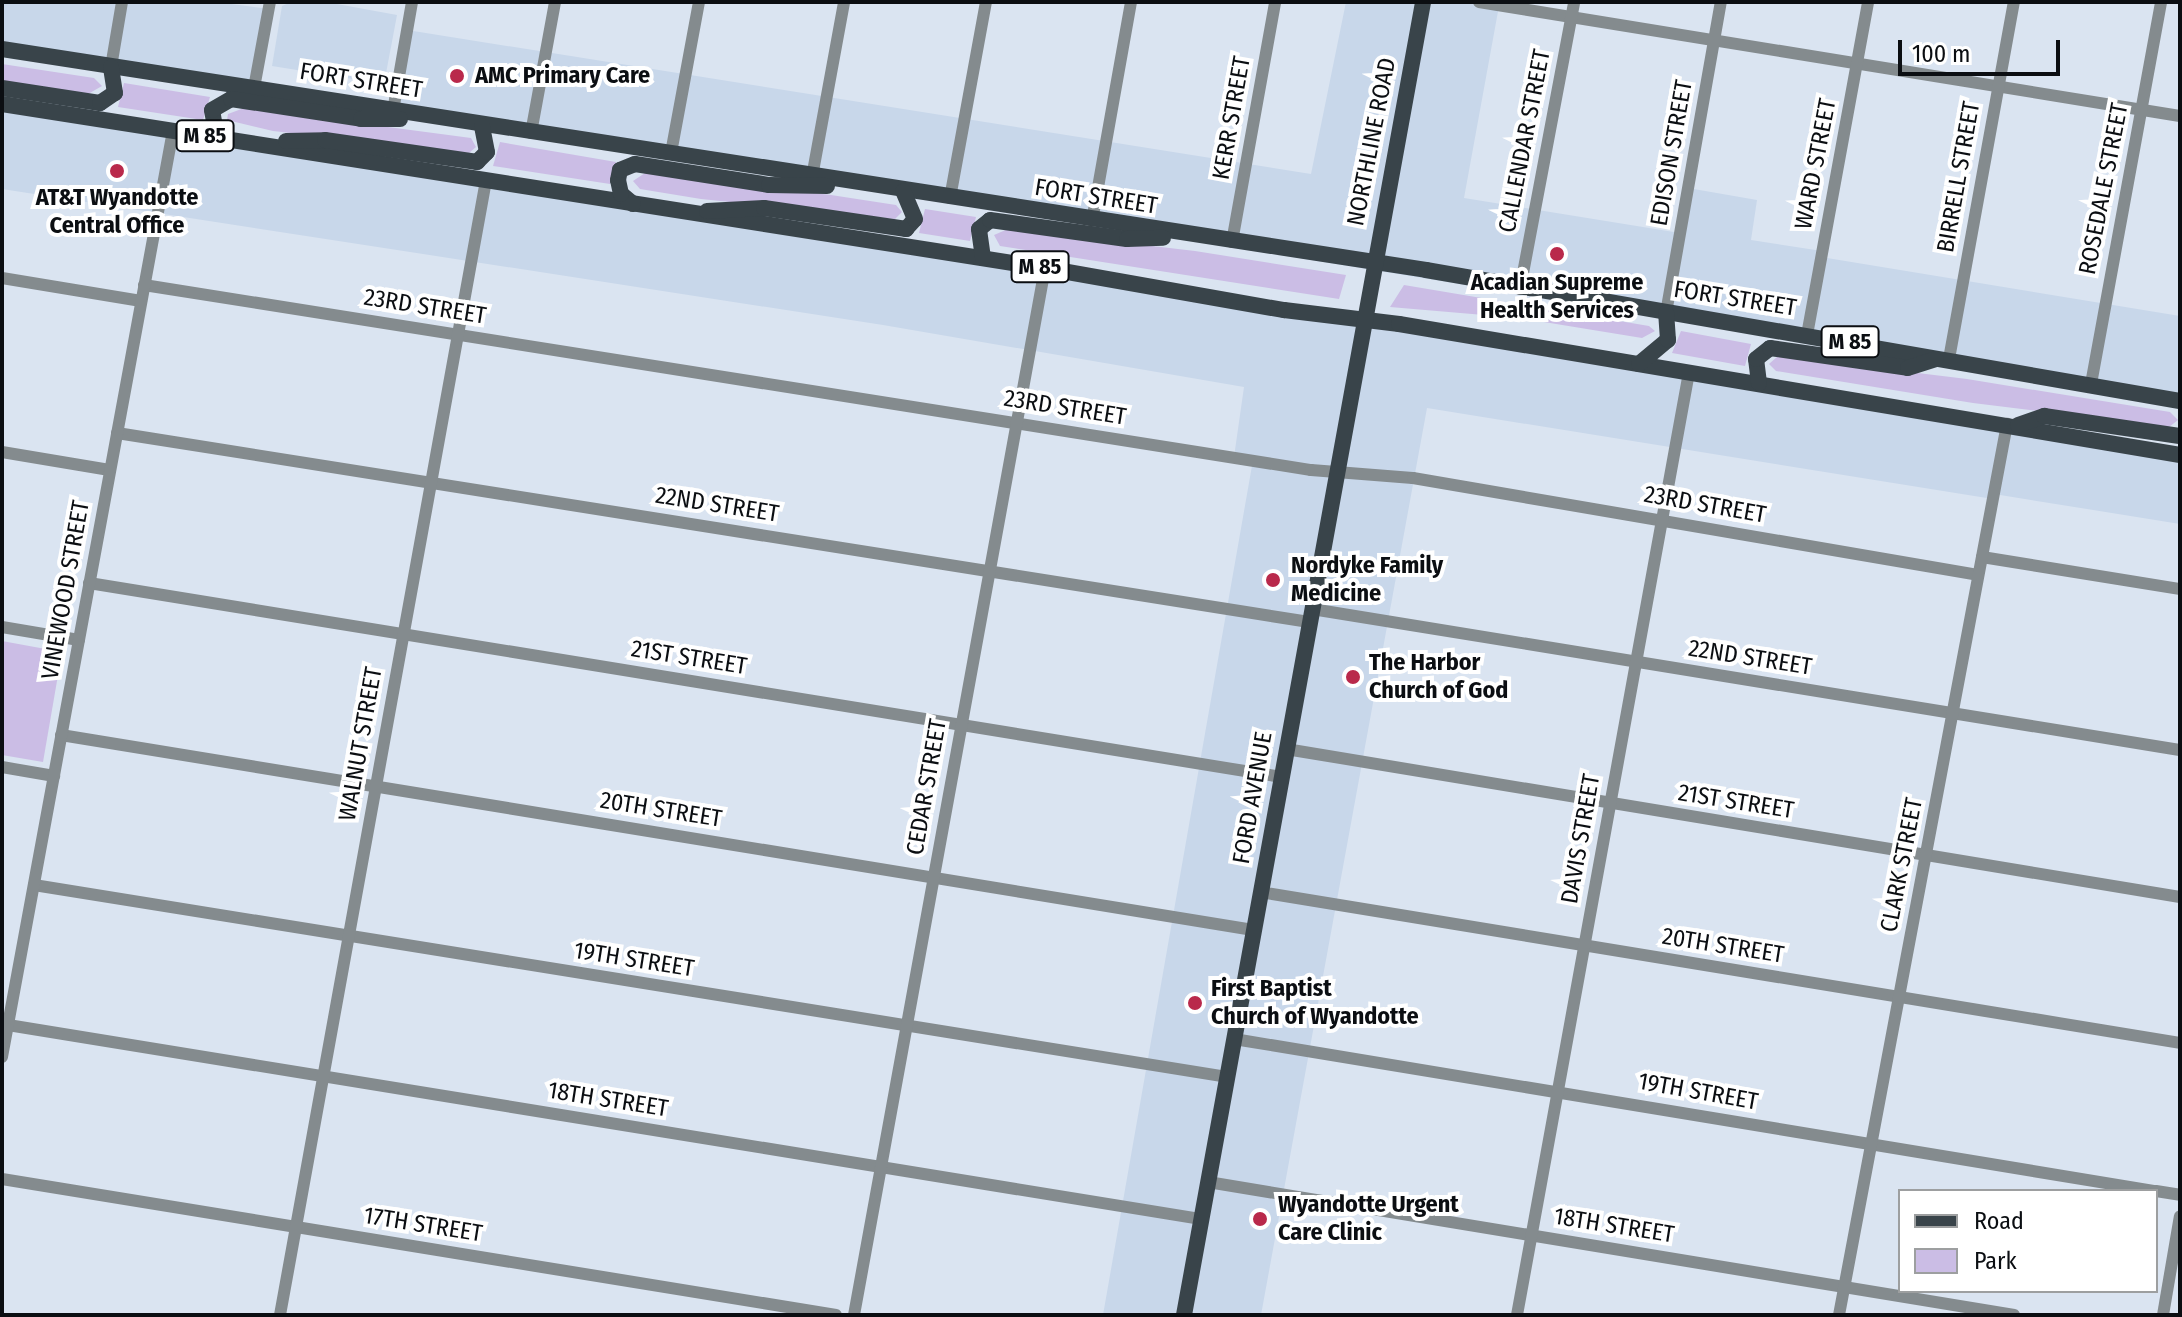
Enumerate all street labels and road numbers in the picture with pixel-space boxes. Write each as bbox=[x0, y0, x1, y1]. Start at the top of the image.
street label: CALLENDAR STREET bbox=[1493, 47, 1557, 235]
street label: KERR STREET bbox=[1207, 54, 1257, 182]
street label: NORTHLINE ROAD bbox=[1342, 56, 1402, 228]
street label: FORT STREET bbox=[298, 57, 424, 105]
street label: EDISON STREET bbox=[1645, 78, 1699, 228]
street label: WARD STREET bbox=[1789, 96, 1843, 232]
street label: BIRRELL STREET bbox=[1932, 99, 1986, 255]
street label: ROSEDALE STREET bbox=[2073, 101, 2135, 277]
road number: M 85 bbox=[175, 118, 235, 154]
street label: FORT STREET bbox=[1033, 173, 1159, 221]
road number: M 85 bbox=[1010, 249, 1070, 285]
street label: FORT STREET bbox=[1672, 275, 1798, 323]
street label: 23RD STREET bbox=[362, 283, 488, 331]
road number: M 85 bbox=[1820, 324, 1880, 360]
street label: 23RD STREET bbox=[1002, 384, 1128, 432]
street label: 23RD STREET bbox=[1642, 480, 1768, 530]
street label: 22ND STREET bbox=[653, 481, 781, 529]
street label: VINEWOOD STREET bbox=[36, 498, 96, 682]
street label: 22ND STREET bbox=[1686, 634, 1814, 682]
street label: 21ST STREET bbox=[629, 635, 749, 681]
street label: WALNUT STREET bbox=[333, 665, 389, 823]
street label: CEDAR STREET bbox=[901, 717, 953, 857]
street label: FORD AVENUE bbox=[1227, 730, 1279, 866]
street label: DAVIS STREET bbox=[1555, 772, 1607, 906]
street label: 21ST STREET bbox=[1676, 779, 1796, 825]
street label: 20TH STREET bbox=[598, 786, 724, 834]
street label: CLARK STREET bbox=[1875, 795, 1929, 935]
street label: 20TH STREET bbox=[1660, 922, 1786, 970]
street label: 19TH STREET bbox=[572, 936, 696, 984]
street label: 19TH STREET bbox=[1636, 1067, 1760, 1117]
street label: 18TH STREET bbox=[546, 1076, 670, 1124]
street label: 17TH STREET bbox=[362, 1201, 484, 1249]
street label: 18TH STREET bbox=[1552, 1202, 1676, 1250]

